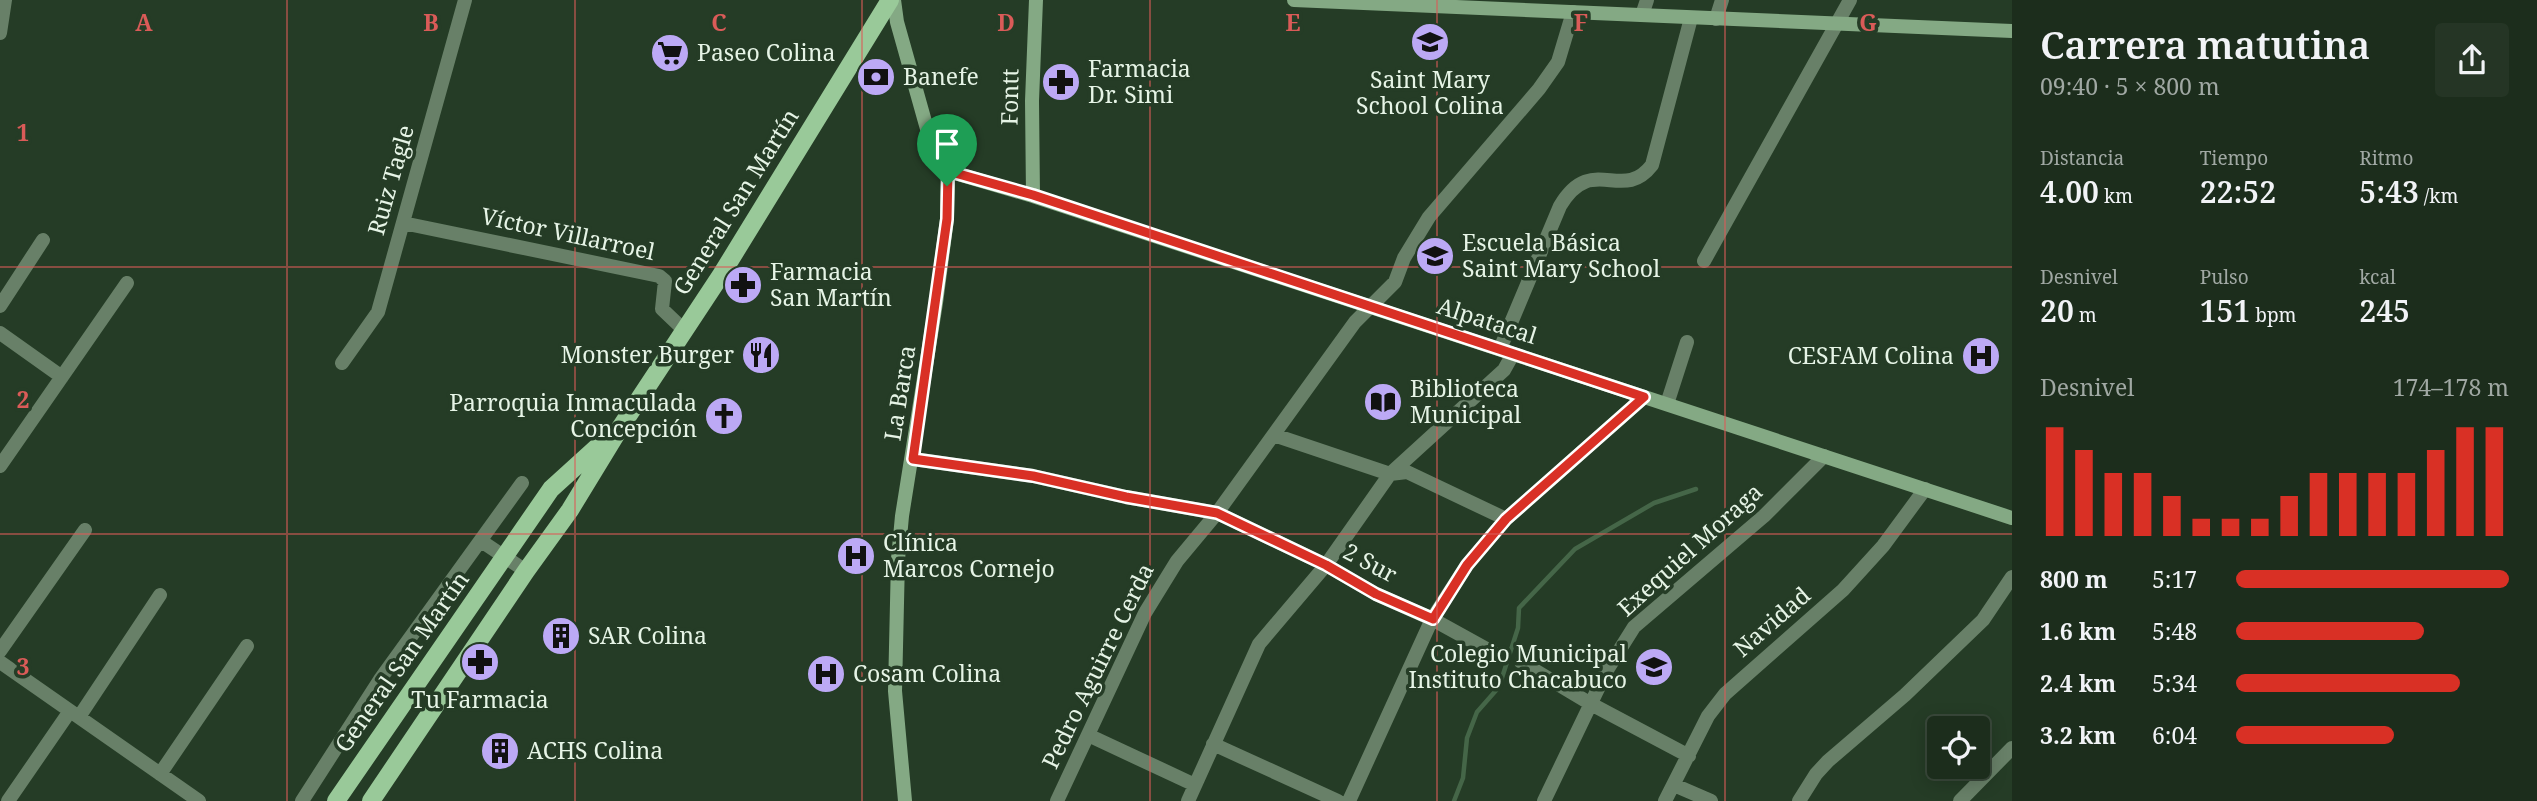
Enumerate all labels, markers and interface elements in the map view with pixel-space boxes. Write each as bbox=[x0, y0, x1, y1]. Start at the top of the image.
text: A bbox=[135, 6, 153, 38]
text: B bbox=[423, 6, 439, 38]
text: C bbox=[711, 6, 727, 38]
text: D bbox=[997, 6, 1015, 38]
text: E bbox=[1285, 6, 1301, 38]
text: F bbox=[1574, 6, 1588, 38]
text: G bbox=[1859, 6, 1877, 38]
text: Carrera matutina bbox=[2040, 18, 2370, 70]
school or university icon: Saint Mary School Colina bbox=[1409, 21, 1451, 63]
button: share bbox=[2435, 23, 2509, 97]
supermarket icon: Paseo Colina bbox=[649, 32, 691, 74]
place label: Paseo Colina bbox=[697, 36, 835, 68]
place label: Farmacia Dr. Simi bbox=[1088, 52, 1191, 110]
bank icon: Banefe bbox=[855, 56, 897, 98]
place label: Banefe bbox=[903, 60, 979, 92]
pharmacy icon: Farmacia Dr. Simi bbox=[1040, 61, 1082, 103]
place label: Saint Mary School Colina bbox=[1356, 63, 1504, 121]
street label: Fontt bbox=[993, 68, 1025, 126]
text: 09:40 · 5 × 800 m bbox=[2040, 70, 2220, 102]
street label: General San Martín bbox=[665, 102, 806, 301]
pin bbox=[917, 114, 977, 186]
text: 1 bbox=[17, 116, 30, 148]
street label: Ruiz Tagle bbox=[359, 121, 421, 238]
icon: arrive bbox=[928, 125, 966, 163]
text: Distancia bbox=[2040, 145, 2124, 171]
text: Tiempo bbox=[2200, 145, 2268, 171]
text: Ritmo bbox=[2359, 145, 2413, 171]
text: 4.00 bbox=[2040, 171, 2099, 212]
text: 22:52 bbox=[2200, 171, 2276, 212]
text: 5:43 bbox=[2359, 171, 2419, 212]
text: km bbox=[2099, 183, 2133, 209]
text: /km bbox=[2419, 183, 2458, 209]
street label: Víctor Villarroel bbox=[478, 199, 658, 267]
place label: Escuela Básica Saint Mary School bbox=[1462, 226, 1660, 284]
school or university icon: Escuela Básica Saint Mary School bbox=[1414, 235, 1456, 277]
place label: Farmacia San Martín bbox=[770, 255, 892, 313]
pharmacy icon: Farmacia San Martín bbox=[722, 264, 764, 306]
text: Desnivel bbox=[2040, 264, 2118, 290]
text: Pulso bbox=[2200, 264, 2249, 290]
text: kcal bbox=[2359, 264, 2396, 290]
street label: Alpatacal bbox=[1433, 289, 1541, 351]
text: 20 bbox=[2040, 290, 2074, 331]
text: 151 bbox=[2200, 290, 2250, 331]
text: 245 bbox=[2359, 290, 2410, 331]
text: m bbox=[2074, 302, 2097, 328]
text: bpm bbox=[2250, 302, 2297, 328]
restaurant icon: Monster Burger bbox=[740, 334, 782, 376]
hospital icon: CESFAM Colina bbox=[1960, 335, 2002, 377]
place label: Monster Burger bbox=[561, 338, 734, 370]
place label: CESFAM Colina bbox=[1788, 339, 1954, 371]
street label: La Barca bbox=[876, 343, 922, 443]
text: Desnivel bbox=[2040, 371, 2134, 403]
text: 174–178 m bbox=[2393, 371, 2509, 403]
place label: Biblioteca Municipal bbox=[1410, 372, 1521, 430]
library icon: Biblioteca Municipal bbox=[1362, 381, 1404, 423]
text: 2 bbox=[17, 383, 30, 415]
place label: Parroquia Inmaculada Concepción bbox=[449, 386, 697, 444]
church icon: Parroquia Inmaculada Concepción bbox=[703, 395, 745, 437]
street label: Exequiel Moraga bbox=[1610, 475, 1769, 623]
place label: Clínica Marcos Cornejo bbox=[883, 526, 1055, 584]
hospital icon: Clínica Marcos Cornejo bbox=[835, 535, 877, 577]
street label: 2 Sur bbox=[1338, 535, 1403, 590]
street label: Pedro Aguirre Cerda bbox=[1033, 558, 1161, 774]
text: 800 m bbox=[2040, 563, 2108, 595]
text: 5:17 bbox=[2152, 563, 2197, 595]
street label: General San Martín bbox=[327, 564, 476, 758]
street label: Navidad bbox=[1726, 579, 1817, 664]
building icon: SAR Colina bbox=[540, 615, 582, 657]
text: 1.6 km bbox=[2040, 615, 2116, 647]
text: 5:48 bbox=[2152, 615, 2197, 647]
place label: SAR Colina bbox=[588, 619, 707, 651]
place label: Colegio Municipal Instituto Chacabuco bbox=[1409, 637, 1627, 695]
pharmacy icon: Tu Farmacia bbox=[459, 641, 501, 683]
school or university icon: Colegio Municipal Instituto Chacabuco bbox=[1633, 646, 1675, 688]
text: 3 bbox=[17, 650, 30, 682]
hospital icon: Cosam Colina bbox=[805, 653, 847, 695]
place label: Cosam Colina bbox=[853, 657, 1001, 689]
text: 2.4 km bbox=[2040, 667, 2116, 699]
text: 5:34 bbox=[2152, 667, 2197, 699]
place label: Tu Farmacia bbox=[411, 683, 549, 715]
map controls bbox=[1927, 716, 1990, 779]
button: locate bbox=[1927, 716, 1990, 779]
text: 3.2 km bbox=[2040, 719, 2116, 751]
text: 6:04 bbox=[2152, 719, 2197, 751]
building icon: ACHS Colina bbox=[479, 730, 521, 772]
place label: ACHS Colina bbox=[527, 734, 663, 766]

